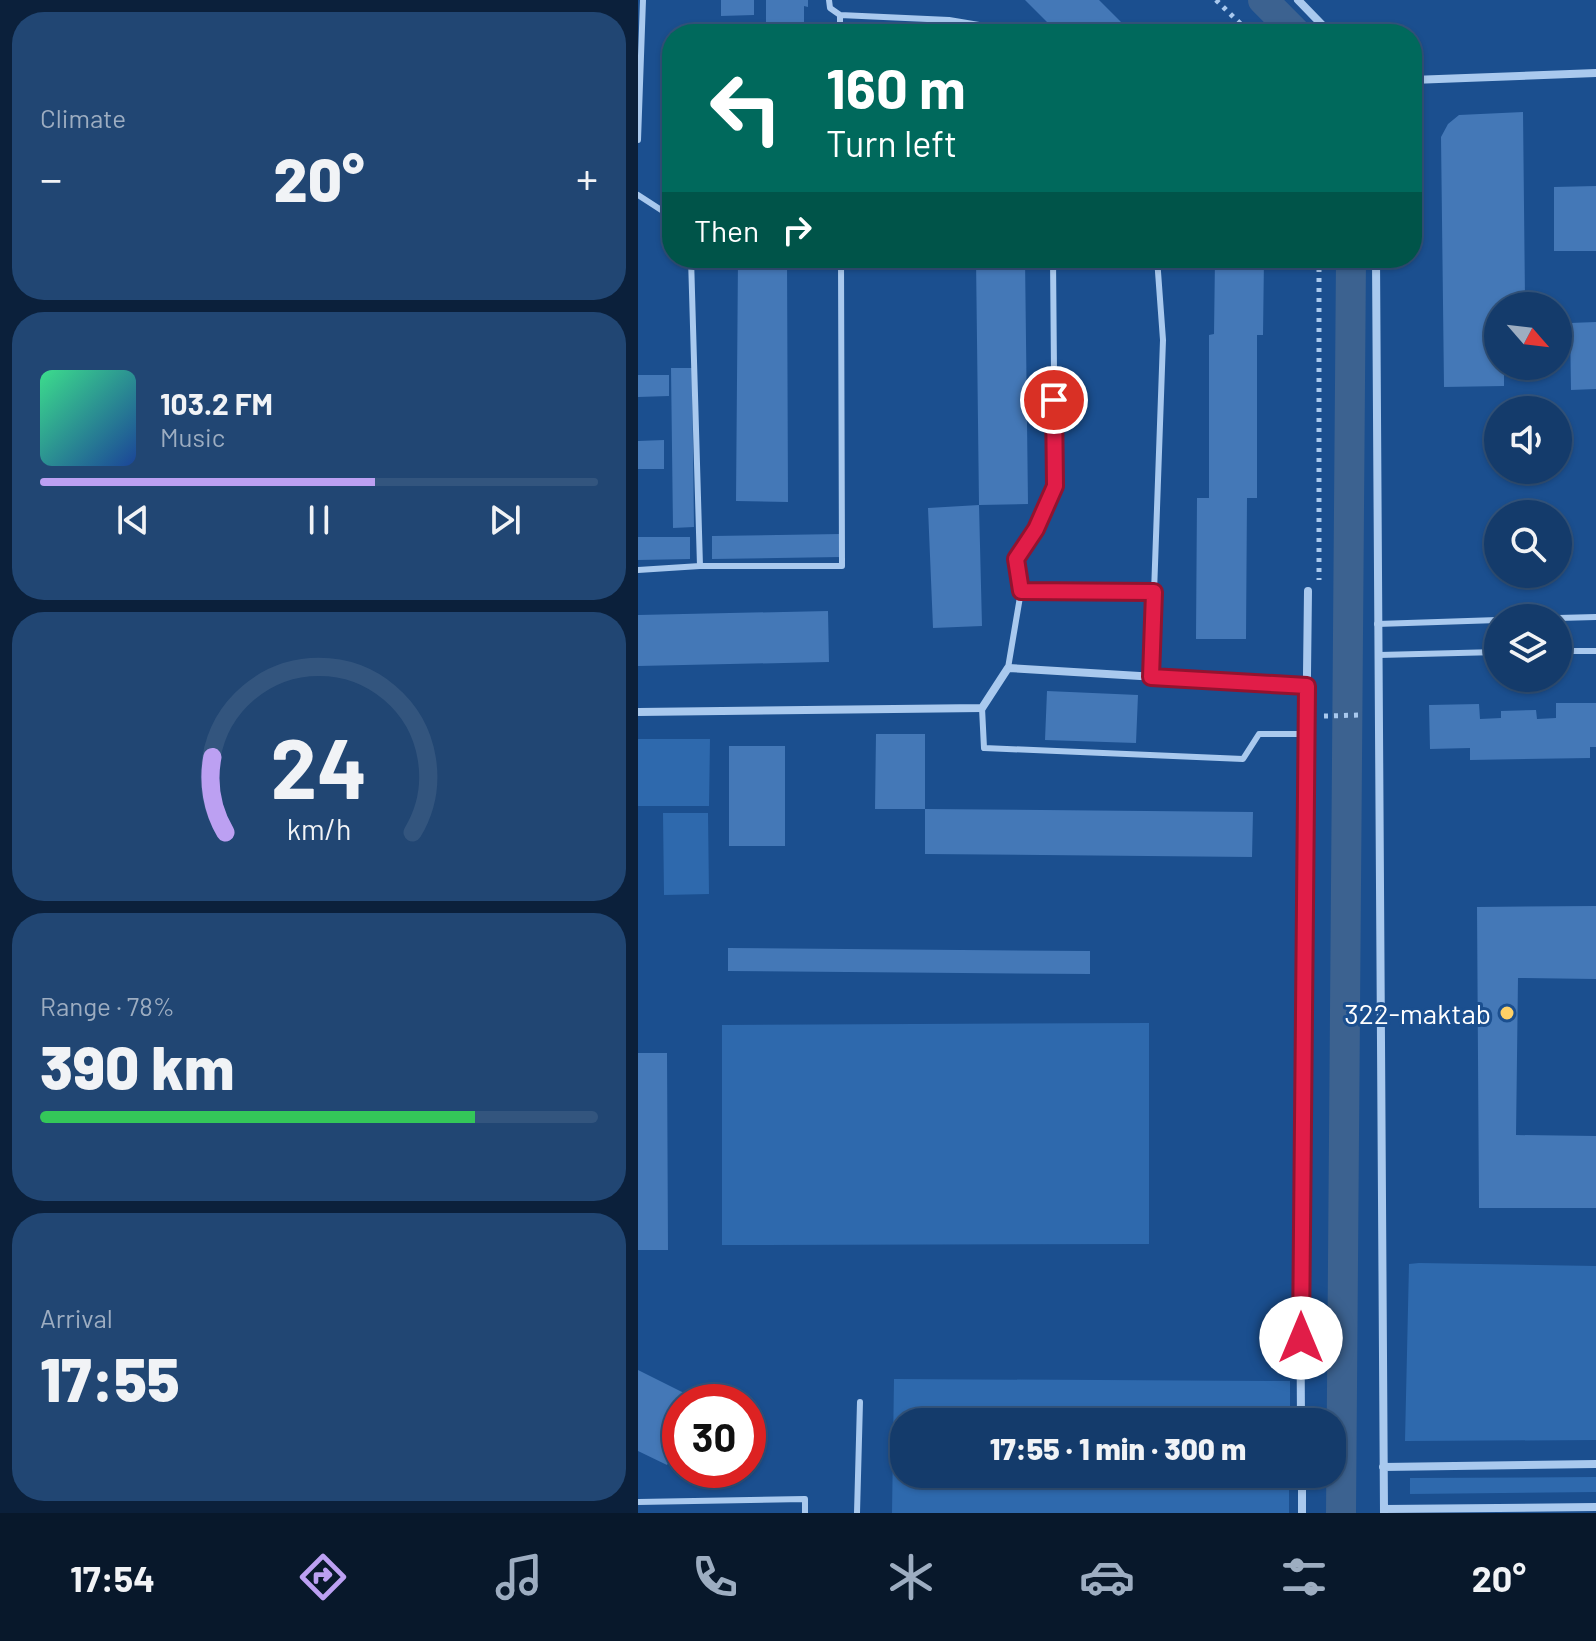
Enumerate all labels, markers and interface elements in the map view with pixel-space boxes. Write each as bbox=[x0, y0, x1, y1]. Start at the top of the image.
text: 160 m bbox=[826, 53, 966, 120]
icon: left bbox=[694, 56, 798, 160]
text: Climate bbox=[40, 102, 126, 133]
text: Turn left bbox=[826, 121, 957, 164]
text: 20° bbox=[274, 142, 364, 214]
text: − bbox=[40, 151, 62, 204]
text: + bbox=[576, 151, 598, 204]
icon: right bbox=[775, 208, 819, 252]
text: Then bbox=[694, 212, 759, 248]
north arrow bbox=[1484, 292, 1572, 380]
map controls bbox=[1484, 292, 1572, 692]
pin bbox=[1020, 366, 1088, 434]
icon: arrive bbox=[1032, 378, 1076, 422]
text: 103.2 FM bbox=[160, 385, 273, 421]
button: sound bbox=[1484, 396, 1572, 484]
text: Music bbox=[160, 421, 225, 452]
icon: previous bbox=[111, 498, 155, 542]
icon: pause bbox=[297, 498, 341, 542]
icon: next bbox=[483, 498, 527, 542]
button: search bbox=[1484, 500, 1572, 588]
button: layers bbox=[1484, 604, 1572, 692]
text: 24 bbox=[271, 715, 367, 815]
text: km/h bbox=[287, 811, 351, 846]
text: Range · 78% bbox=[40, 990, 175, 1021]
place label: 322-maktab bbox=[1344, 996, 1491, 1030]
marker: 322-maktab bbox=[1498, 1004, 1516, 1022]
text: 390 km bbox=[40, 1030, 234, 1102]
position arrow bbox=[1259, 1296, 1343, 1380]
text: Arrival bbox=[40, 1302, 113, 1333]
text: 17:55 bbox=[40, 1342, 180, 1414]
speed limit sign: 30 bbox=[662, 1384, 766, 1488]
text: 17:55 · 1 min · 300 m bbox=[990, 1430, 1246, 1466]
icon: directions bbox=[295, 1549, 351, 1605]
icon: music bbox=[491, 1549, 547, 1605]
icon: phone bbox=[687, 1549, 743, 1605]
icon: climate bbox=[883, 1549, 939, 1605]
icon: car bbox=[1079, 1549, 1135, 1605]
icon: filters bbox=[1276, 1549, 1332, 1605]
text: 17:54 bbox=[70, 1556, 155, 1599]
text: 20° bbox=[1472, 1556, 1526, 1599]

